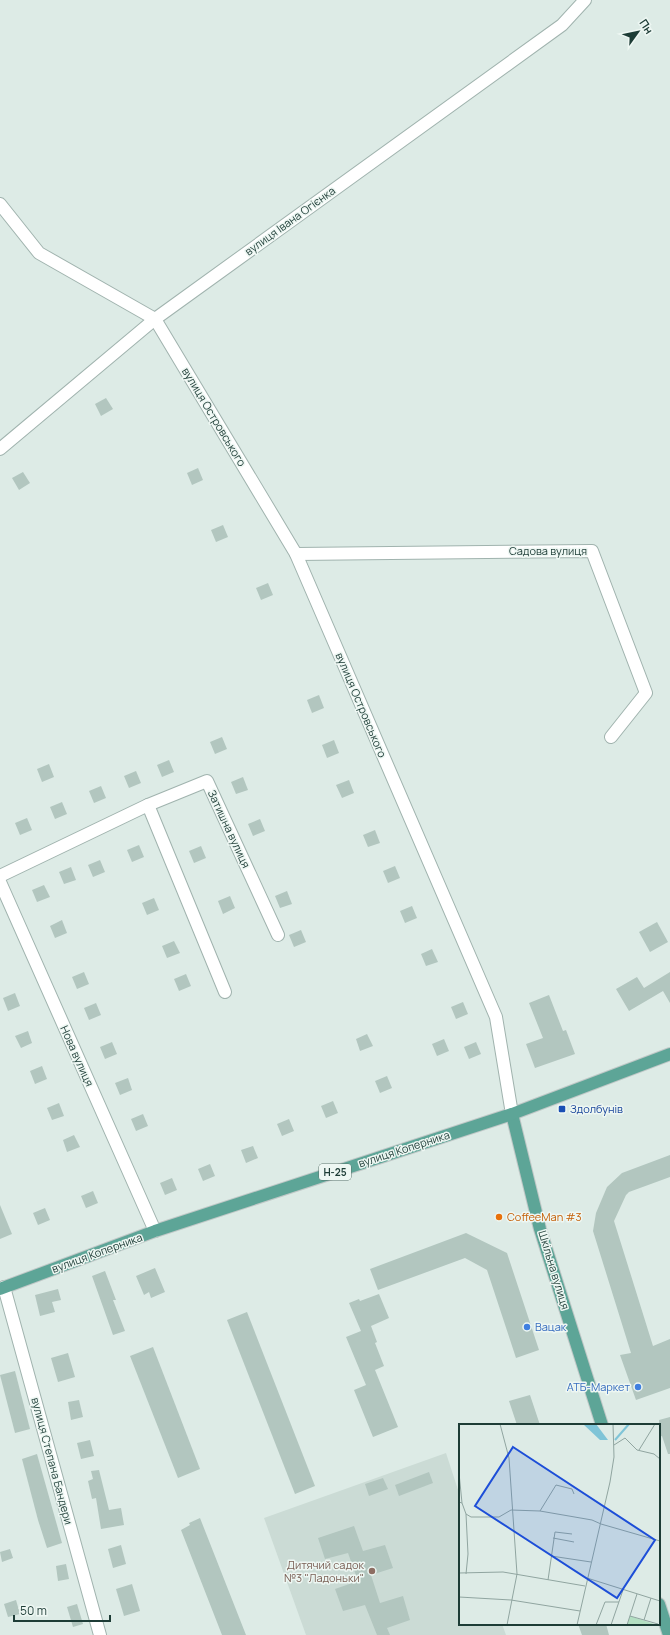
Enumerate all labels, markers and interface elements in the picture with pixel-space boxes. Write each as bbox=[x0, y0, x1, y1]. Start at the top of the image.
north arrow bbox=[618, 12, 658, 52]
text: Пн bbox=[636, 16, 657, 37]
street label: вулиця Івана Огієнка bbox=[241, 183, 338, 258]
street label: вулиця Островського bbox=[179, 365, 250, 469]
street label: Садова вулиця bbox=[509, 543, 587, 558]
street label: вулиця Островського bbox=[333, 650, 391, 760]
street label: Затишна вулиця bbox=[205, 787, 254, 870]
street label: Нова вулиця bbox=[57, 1023, 98, 1089]
place label: Здолбунів bbox=[570, 1101, 623, 1116]
marker: Здолбунів bbox=[557, 1104, 567, 1114]
street label: вулиця Коперника bbox=[356, 1127, 451, 1170]
road number: Н-25 bbox=[319, 1164, 351, 1180]
place label: CoffeeMan #3 bbox=[507, 1209, 582, 1224]
marker: CoffeeMan #3 bbox=[494, 1212, 504, 1222]
street label: вулиця Коперника bbox=[50, 1229, 144, 1276]
street label: Шкільна вулиця bbox=[535, 1229, 574, 1311]
place label: Вацак bbox=[535, 1319, 567, 1334]
marker: Вацак bbox=[522, 1322, 532, 1332]
place label: АТБ-Маркет bbox=[567, 1379, 630, 1394]
marker: АТБ-Маркет bbox=[633, 1382, 643, 1392]
street label: вулиця Степана Бандери bbox=[28, 1396, 77, 1526]
inset map bbox=[459, 1424, 660, 1625]
place label: Дитячий садок №3 "Ладоньки" bbox=[284, 1557, 365, 1585]
marker: Дитячий садок №3 "Ладоньки" bbox=[367, 1566, 377, 1576]
scale bar bbox=[14, 1597, 110, 1623]
text: 50 m bbox=[20, 1602, 47, 1619]

